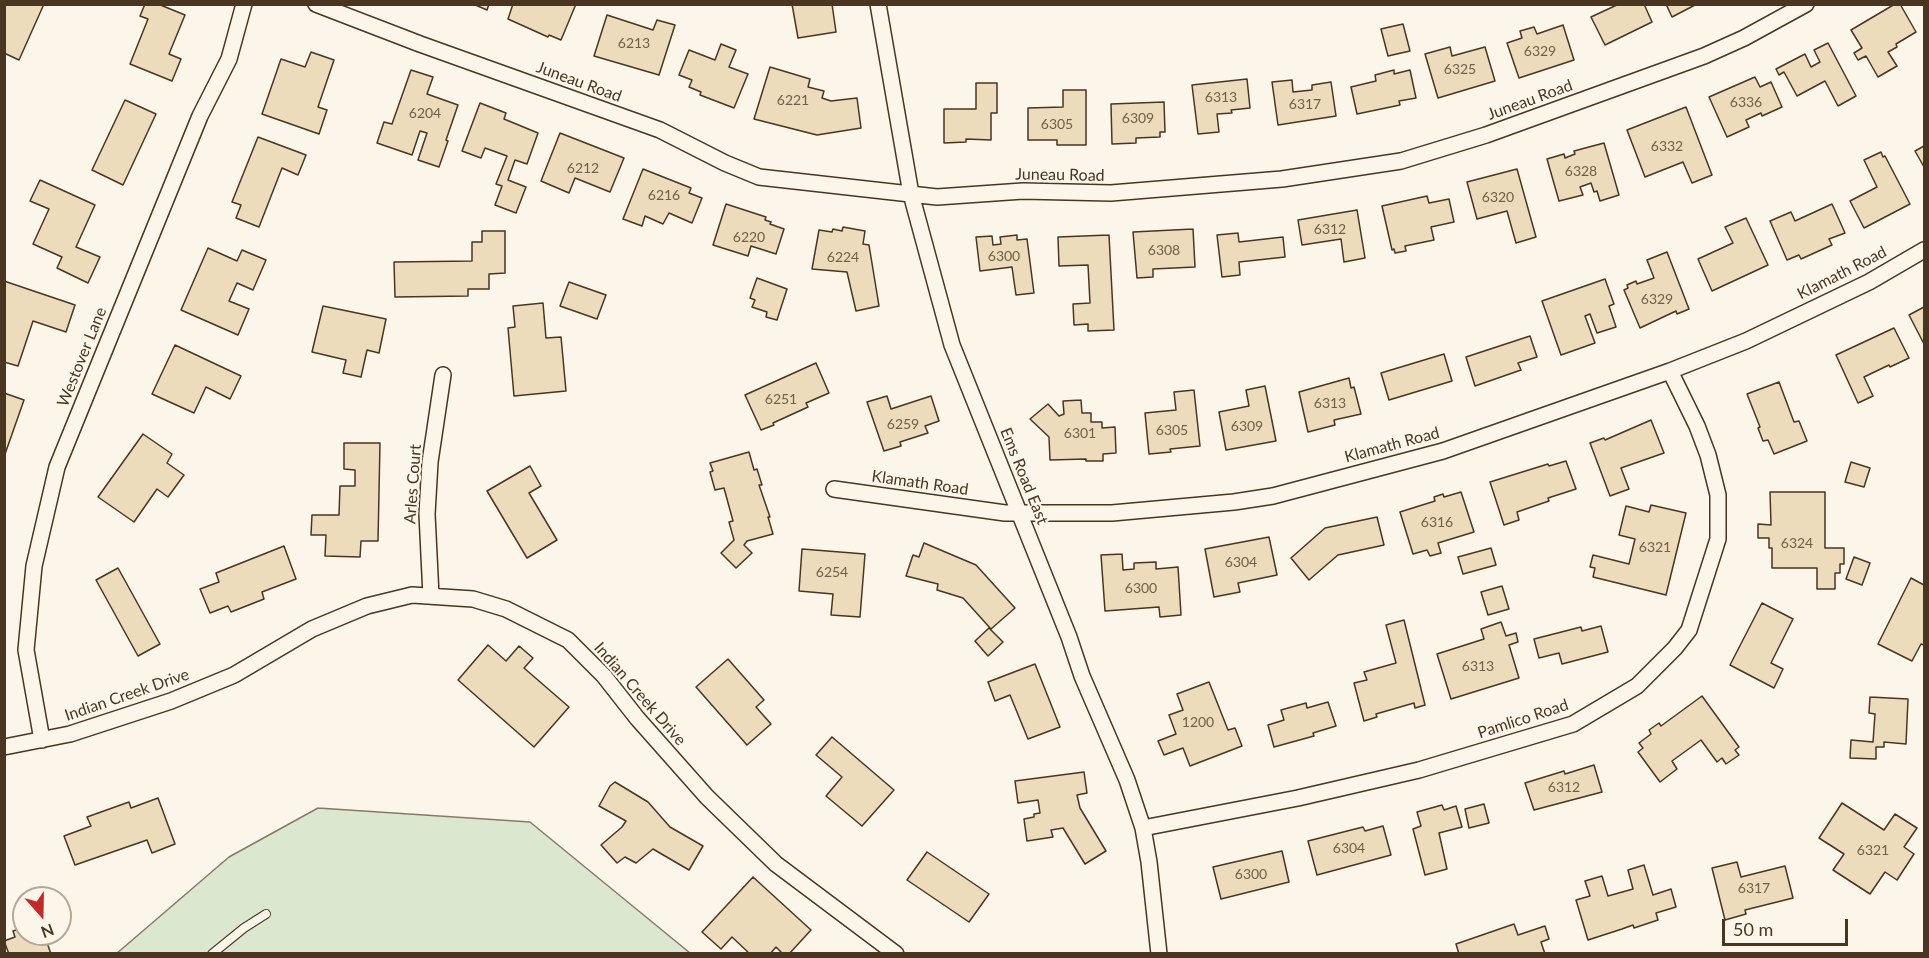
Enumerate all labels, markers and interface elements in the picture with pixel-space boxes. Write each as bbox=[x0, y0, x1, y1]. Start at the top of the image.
house number: 6213 bbox=[618, 35, 650, 51]
house number: 6329 bbox=[1524, 43, 1556, 59]
street label: Juneau Road bbox=[534, 58, 624, 106]
house number: 6325 bbox=[1444, 61, 1476, 77]
street label: Juneau Road bbox=[1485, 76, 1575, 124]
house number: 6313 bbox=[1205, 89, 1237, 105]
house number: 6221 bbox=[777, 92, 809, 108]
house number: 6336 bbox=[1730, 94, 1762, 110]
house number: 6317 bbox=[1289, 96, 1321, 112]
house number: 6204 bbox=[409, 105, 441, 121]
house number: 6309 bbox=[1122, 110, 1154, 126]
house number: 6305 bbox=[1041, 116, 1073, 132]
house number: 6332 bbox=[1651, 138, 1683, 154]
house number: 6212 bbox=[567, 160, 599, 176]
house number: 6328 bbox=[1565, 163, 1597, 179]
street label: Juneau Road bbox=[1015, 165, 1105, 185]
house number: 6216 bbox=[648, 187, 680, 203]
house number: 6320 bbox=[1482, 189, 1514, 205]
house number: 6312 bbox=[1314, 221, 1346, 237]
house number: 6220 bbox=[733, 229, 765, 245]
house number: 6308 bbox=[1148, 242, 1180, 258]
street label: Klamath Road bbox=[1794, 242, 1890, 304]
house number: 6300 bbox=[988, 248, 1020, 264]
house number: 6224 bbox=[827, 249, 859, 265]
house number: 6329 bbox=[1641, 291, 1673, 307]
street label: Westover Lane bbox=[53, 304, 111, 410]
house number: 6251 bbox=[765, 391, 797, 407]
house number: 6313 bbox=[1314, 395, 1346, 411]
house number: 6259 bbox=[887, 416, 919, 432]
house number: 6309 bbox=[1231, 418, 1263, 434]
house number: 6305 bbox=[1156, 422, 1188, 438]
street label: Klamath Road bbox=[1342, 423, 1442, 467]
street label: Ems Road East bbox=[996, 425, 1052, 527]
house number: 6301 bbox=[1064, 425, 1096, 441]
street label: Arles Court bbox=[401, 443, 425, 525]
street label: Klamath Road bbox=[870, 467, 970, 499]
house number: 6316 bbox=[1421, 514, 1453, 530]
house number: 6324 bbox=[1781, 535, 1813, 551]
house number: 6321 bbox=[1639, 539, 1671, 555]
house number: 6304 bbox=[1225, 554, 1257, 570]
house number: 6254 bbox=[816, 564, 848, 580]
house number: 6300 bbox=[1125, 580, 1157, 596]
street label: Indian Creek Drive bbox=[590, 638, 690, 750]
house number: 6313 bbox=[1462, 658, 1494, 674]
street label: Indian Creek Drive bbox=[62, 665, 192, 725]
street label: Pamlico Road bbox=[1475, 695, 1571, 743]
house number: 1200 bbox=[1182, 714, 1214, 730]
house number: 6312 bbox=[1548, 779, 1580, 795]
house number: 6304 bbox=[1333, 840, 1365, 856]
house number: 6321 bbox=[1857, 842, 1889, 858]
house number: 6300 bbox=[1235, 866, 1267, 882]
house number: 6317 bbox=[1738, 880, 1770, 896]
north arrow bbox=[12, 886, 72, 946]
scale bar bbox=[1725, 907, 1851, 945]
text: 50 m bbox=[1733, 918, 1773, 940]
text: N bbox=[39, 920, 57, 943]

